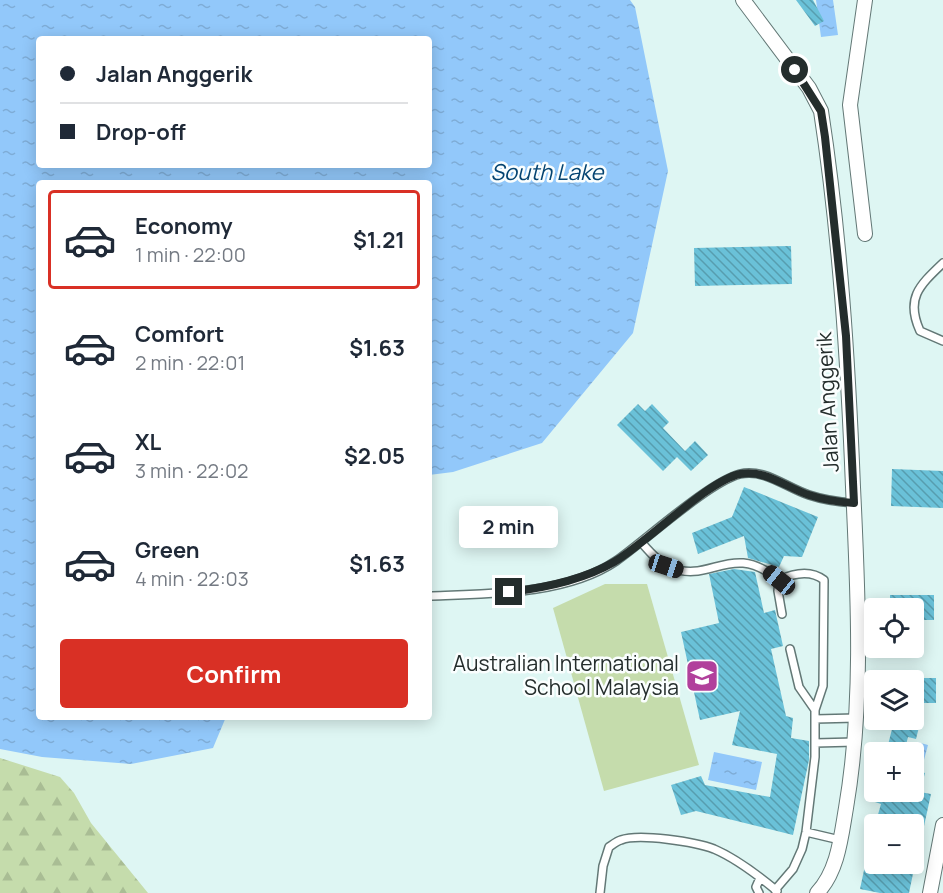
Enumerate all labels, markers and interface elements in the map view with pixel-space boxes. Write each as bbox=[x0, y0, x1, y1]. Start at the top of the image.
route start bbox=[781, 56, 808, 83]
text: Jalan Anggerik bbox=[96, 59, 252, 89]
text: Drop-off bbox=[96, 117, 186, 147]
water label: South Lake bbox=[491, 157, 605, 187]
text: Economy bbox=[135, 211, 233, 241]
icon: car bbox=[63, 213, 117, 267]
text: $1.21 bbox=[353, 225, 405, 255]
text: 1 min · 22:00 bbox=[135, 241, 246, 268]
text: Comfort bbox=[135, 319, 224, 349]
icon: car bbox=[63, 321, 117, 375]
street label: Jalan Anggerik bbox=[809, 331, 845, 473]
text: $1.63 bbox=[349, 333, 405, 363]
text: 2 min · 22:01 bbox=[135, 349, 245, 376]
text: XL bbox=[135, 427, 161, 457]
icon: car bbox=[63, 429, 117, 483]
text: $2.05 bbox=[344, 441, 405, 471]
text: 3 min · 22:02 bbox=[135, 457, 248, 484]
callout: 2 min bbox=[460, 505, 558, 547]
text: 2 min bbox=[482, 513, 535, 540]
text: Green bbox=[135, 535, 200, 565]
icon: car bbox=[63, 537, 117, 591]
text: $1.63 bbox=[349, 549, 405, 579]
car bbox=[646, 552, 686, 580]
car bbox=[759, 562, 799, 598]
text: 4 min · 22:03 bbox=[135, 565, 249, 592]
route end bbox=[495, 578, 522, 605]
map controls bbox=[864, 598, 924, 874]
button: locate bbox=[864, 598, 924, 658]
button: Confirm bbox=[60, 639, 408, 708]
place label: Australian International School Malaysia bbox=[453, 649, 679, 701]
school or university icon: Australian International School Malaysia bbox=[684, 658, 720, 694]
button: layers bbox=[864, 670, 924, 730]
button: + bbox=[864, 742, 924, 802]
button: − bbox=[864, 814, 924, 874]

